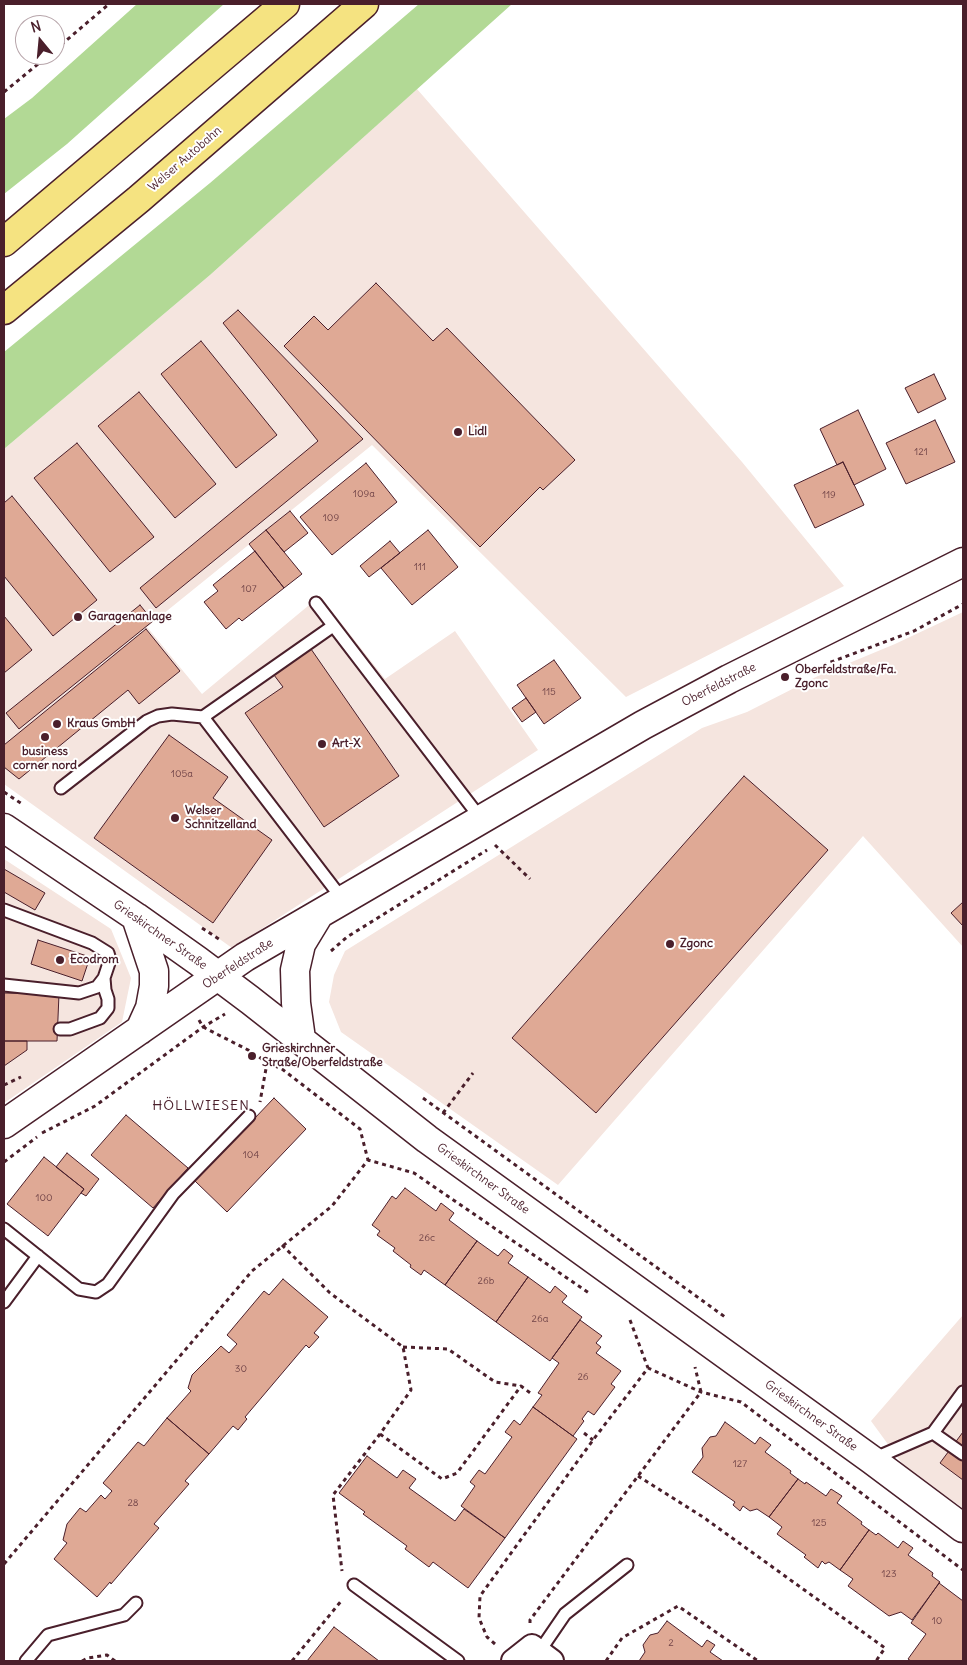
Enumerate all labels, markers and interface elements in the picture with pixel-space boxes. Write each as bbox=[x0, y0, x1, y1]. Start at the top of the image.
north arrow bbox=[15, 15, 65, 65]
text: N bbox=[29, 17, 43, 37]
street label: Welser Autobahn bbox=[146, 123, 224, 195]
place label: Lidl bbox=[468, 425, 487, 439]
marker: Lidl bbox=[452, 426, 464, 438]
house number: 121 bbox=[914, 446, 928, 458]
house number: 109a bbox=[353, 488, 375, 500]
house number: 119 bbox=[822, 489, 836, 501]
house number: 109 bbox=[323, 512, 339, 524]
house number: 111 bbox=[414, 561, 426, 573]
house number: 107 bbox=[241, 583, 257, 595]
place label: Garagenanlage bbox=[88, 610, 172, 624]
marker: Garagenanlage bbox=[72, 611, 84, 623]
street label: Oberfeldstraße bbox=[680, 660, 758, 710]
place label: Oberfeldstraße/Fa. Zgonc bbox=[795, 663, 896, 691]
marker: Oberfeldstraße/Fa. Zgonc bbox=[779, 671, 791, 683]
house number: 115 bbox=[542, 686, 556, 698]
place label: Kraus GmbH bbox=[67, 717, 136, 731]
marker: Kraus GmbH bbox=[51, 718, 63, 730]
marker: business corner nord bbox=[39, 731, 51, 743]
place label: Art-X bbox=[332, 737, 361, 751]
marker: Art-X bbox=[316, 738, 328, 750]
place label: business corner nord bbox=[13, 745, 77, 773]
house number: 105a bbox=[171, 768, 193, 780]
place label: Welser Schnitzelland bbox=[185, 804, 257, 832]
marker: Welser Schnitzelland bbox=[169, 812, 181, 824]
street label: Grieskirchner Straße bbox=[110, 897, 210, 973]
street label: Oberfeldstraße bbox=[200, 936, 276, 992]
place label: Zgonc bbox=[680, 937, 713, 951]
marker: Zgonc bbox=[664, 938, 676, 950]
place label: Ecodrom bbox=[70, 953, 119, 967]
marker: Ecodrom bbox=[54, 954, 66, 966]
place label: Grieskirchner Straße/Oberfeldstraße bbox=[262, 1042, 383, 1070]
marker: Grieskirchner Straße/Oberfeldstraße bbox=[246, 1050, 258, 1062]
district label: HÖLLWIESEN bbox=[151, 1098, 251, 1114]
street label: Grieskirchner Straße bbox=[434, 1141, 532, 1217]
house number: 104 bbox=[243, 1149, 259, 1161]
house number: 100 bbox=[35, 1192, 53, 1204]
house number: 26c bbox=[419, 1232, 435, 1244]
house number: 26b bbox=[478, 1275, 494, 1287]
house number: 26a bbox=[532, 1313, 548, 1325]
house number: 30 bbox=[235, 1363, 247, 1375]
house number: 26 bbox=[577, 1371, 589, 1383]
street label: Grieskirchner Straße bbox=[762, 1378, 860, 1454]
house number: 127 bbox=[733, 1458, 747, 1470]
house number: 28 bbox=[127, 1497, 139, 1509]
house number: 125 bbox=[811, 1517, 827, 1529]
house number: 123 bbox=[881, 1568, 897, 1580]
house number: 10 bbox=[932, 1615, 942, 1627]
house number: 2 bbox=[668, 1637, 674, 1649]

